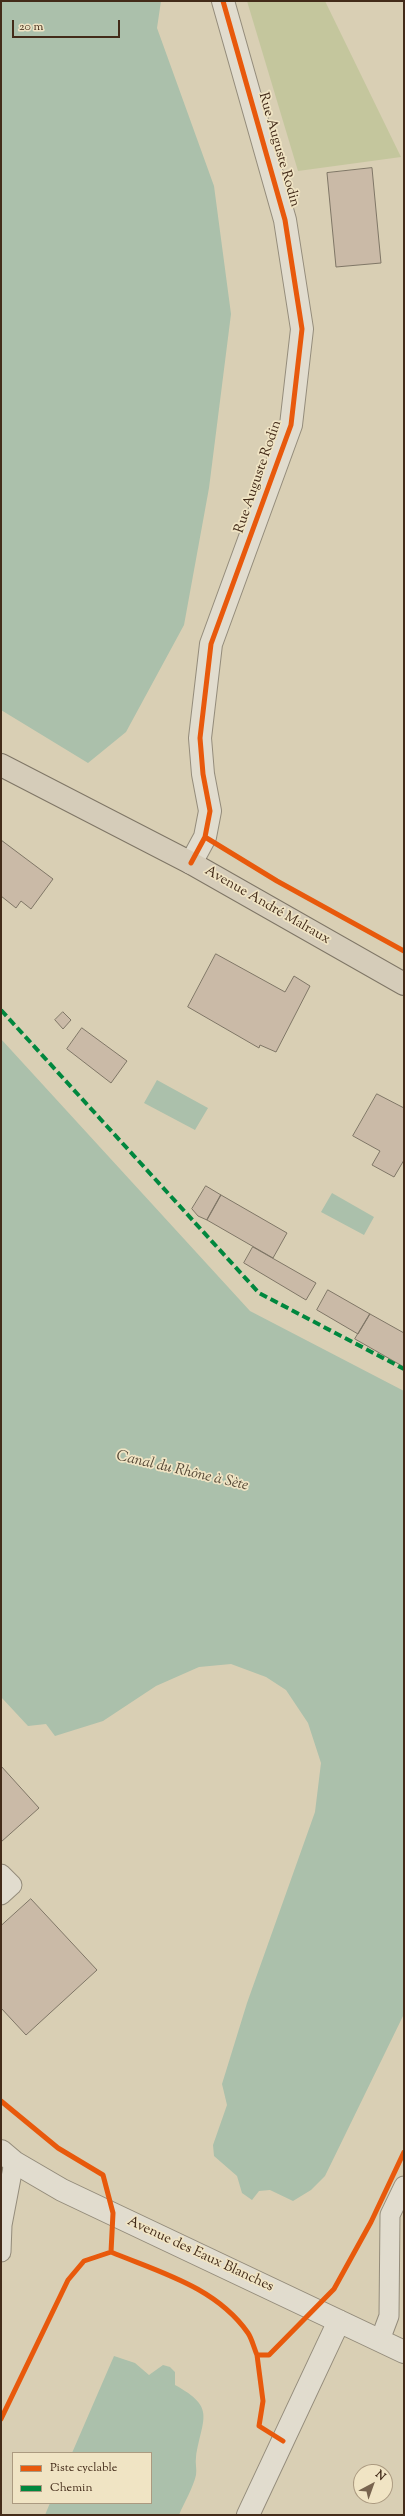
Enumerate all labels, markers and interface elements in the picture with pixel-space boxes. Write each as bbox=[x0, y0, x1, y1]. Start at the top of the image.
scale bar bbox=[14, 12, 122, 38]
text: 20 m bbox=[19, 18, 43, 36]
street label: Rue Auguste Rodin bbox=[254, 91, 302, 209]
street label: Rue Auguste Rodin bbox=[232, 418, 286, 536]
street label: Avenue André Malraux bbox=[201, 863, 333, 949]
water label: Canal du Rhône à Sète bbox=[114, 1448, 250, 1496]
street label: Avenue des Eaux Blanches bbox=[124, 2214, 276, 2296]
legend bbox=[12, 2452, 152, 2504]
text: Piste cyclable bbox=[50, 2459, 117, 2477]
north arrow bbox=[353, 2464, 393, 2504]
text: N bbox=[372, 2467, 389, 2485]
text: Chemin bbox=[50, 2479, 93, 2497]

